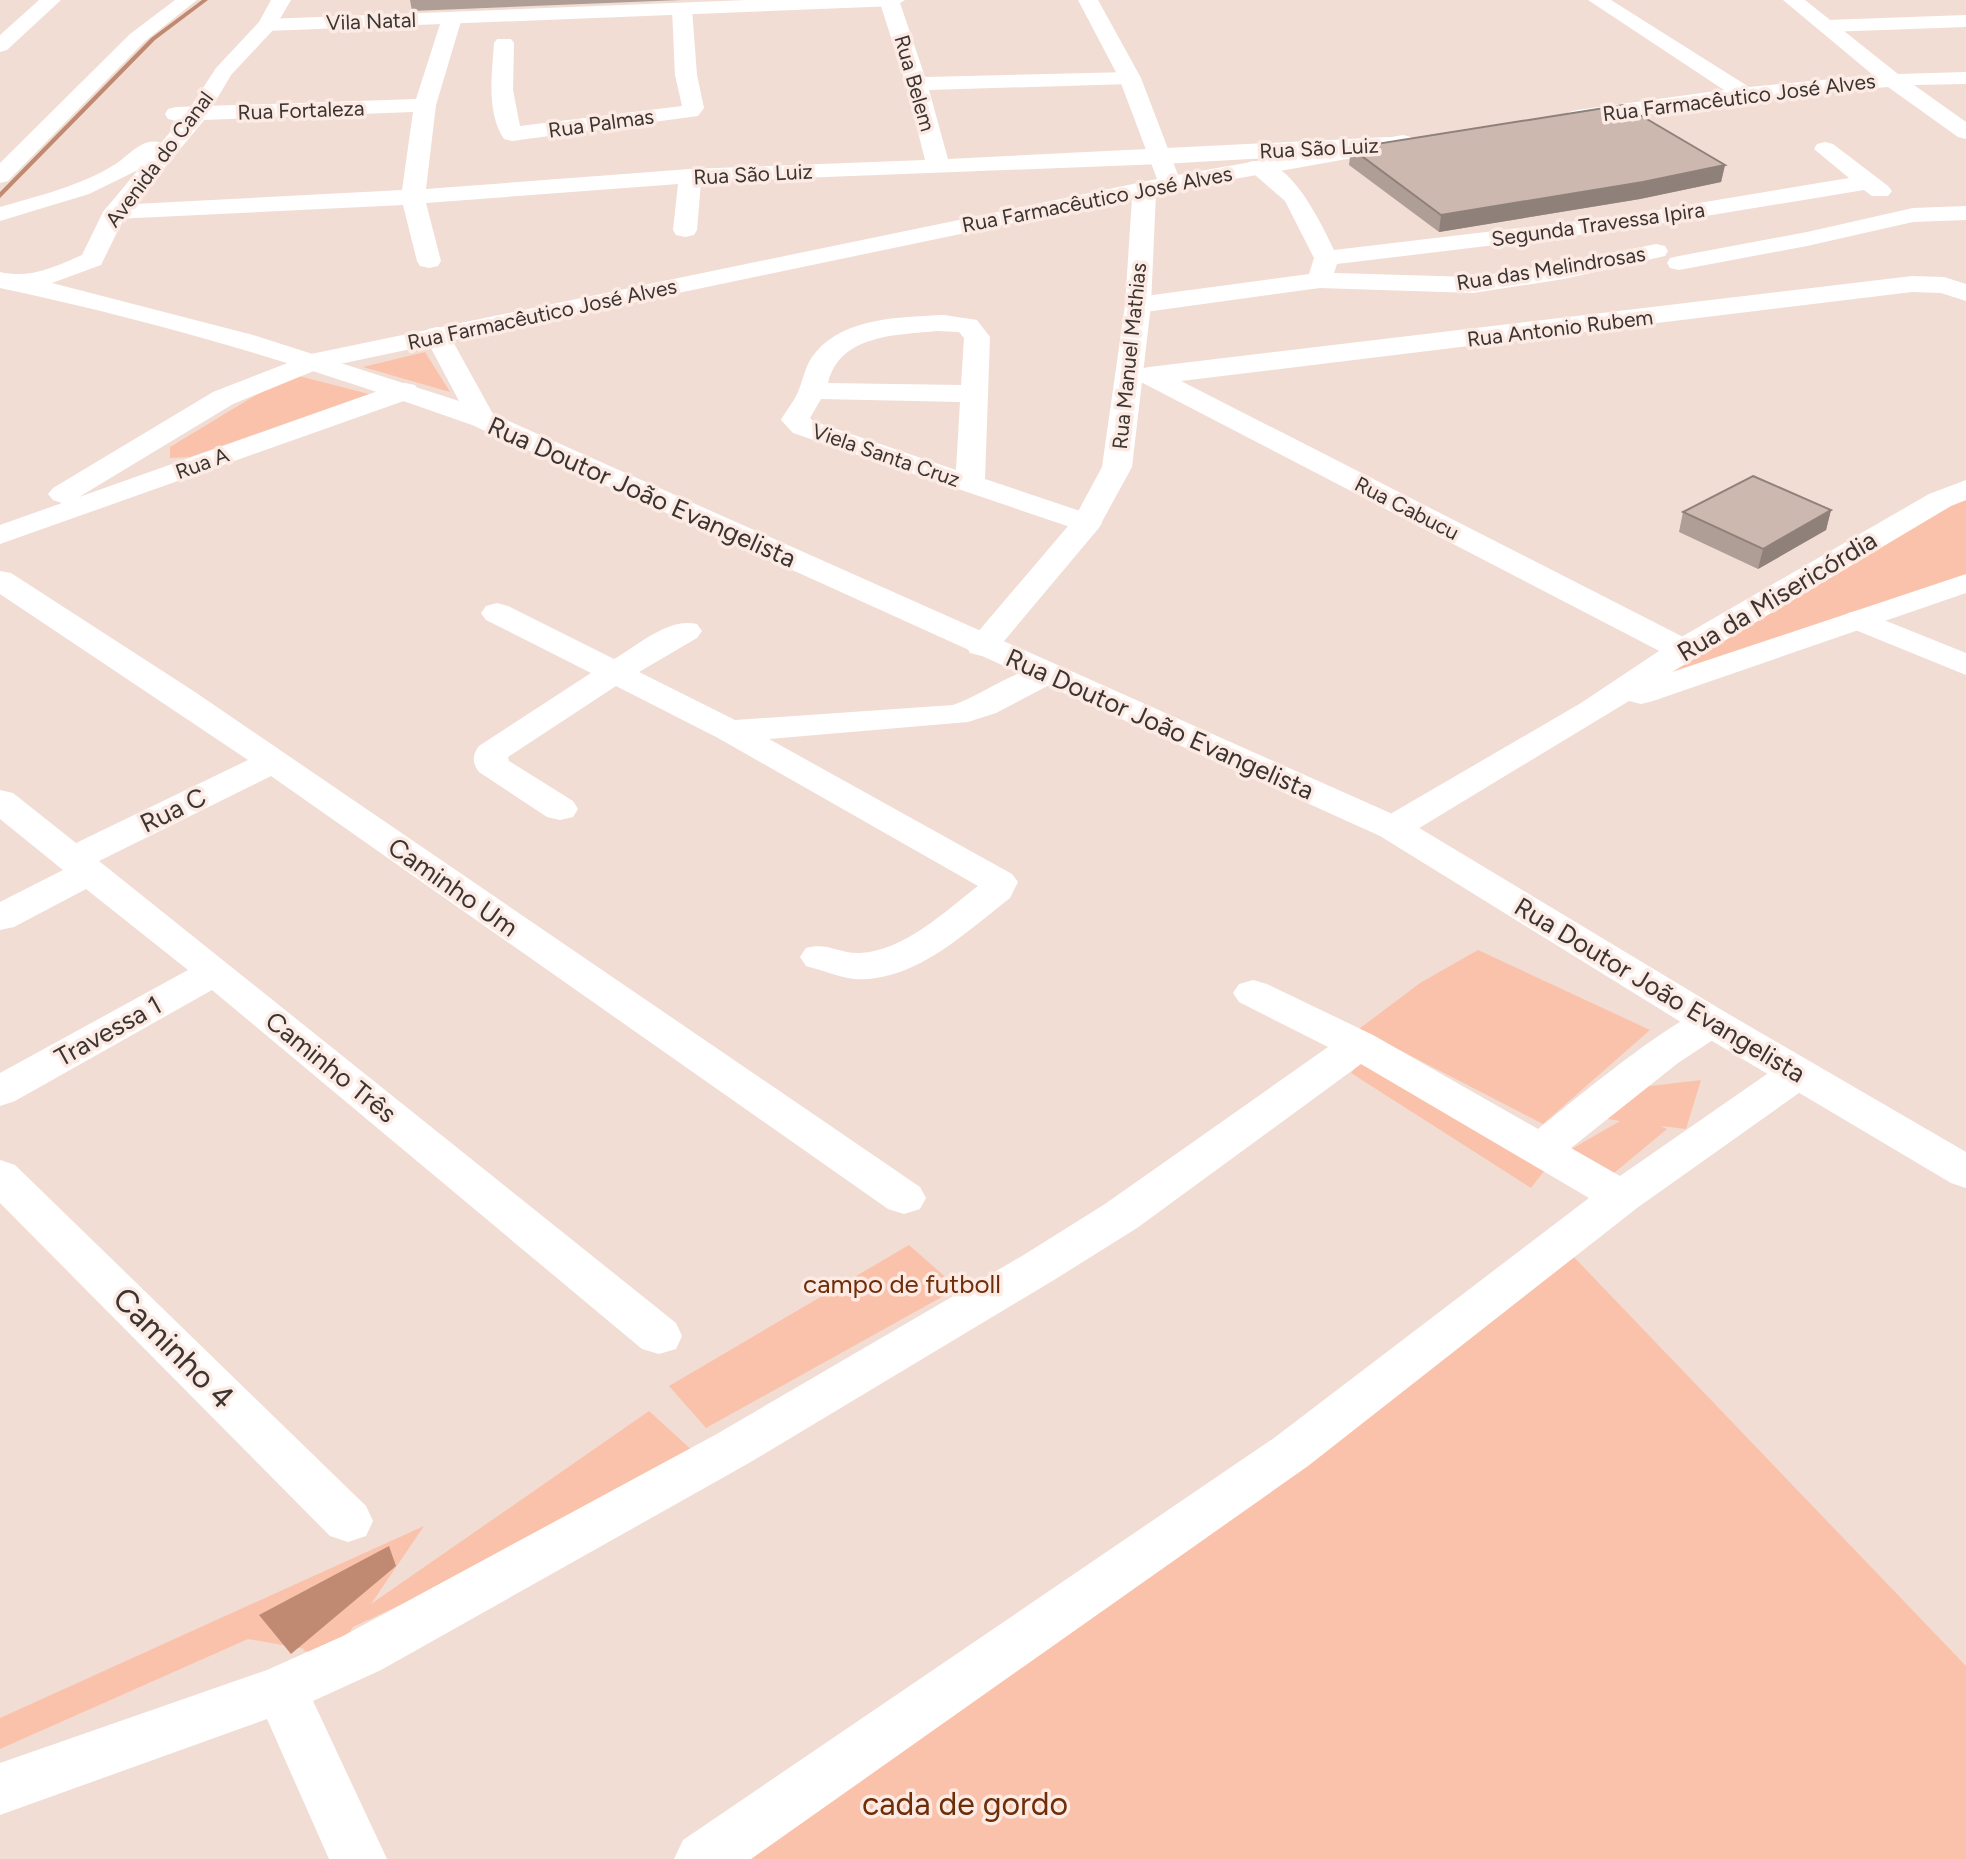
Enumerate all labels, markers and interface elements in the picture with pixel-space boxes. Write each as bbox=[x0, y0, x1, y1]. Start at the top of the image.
street label: Vila Natal bbox=[326, 7, 416, 35]
street label: Rua Belem bbox=[889, 32, 941, 134]
street label: Rua Farmacêutico José Alves bbox=[1601, 68, 1877, 126]
street label: Avenida do Canal bbox=[100, 86, 218, 232]
street label: Rua Fortaleza bbox=[237, 95, 365, 125]
street label: Rua Palmas bbox=[547, 103, 655, 143]
street label: Rua São Luiz bbox=[1259, 132, 1379, 164]
street label: Rua São Luiz bbox=[693, 158, 813, 190]
street label: Rua Farmacêutico José Alves bbox=[960, 161, 1234, 237]
street label: Segunda Travessa Ipira bbox=[1490, 197, 1706, 251]
street label: Rua das Melindrosas bbox=[1455, 241, 1647, 295]
street label: Rua Manuel Mathias bbox=[1107, 261, 1151, 451]
street label: Rua Farmacêutico José Alves bbox=[405, 273, 679, 355]
street label: Rua Antonio Rubem bbox=[1466, 304, 1654, 352]
street label: Rua Doutor João Evangelista bbox=[483, 409, 801, 575]
street label: Viela Santa Cruz bbox=[809, 418, 963, 492]
street label: Rua A bbox=[172, 442, 232, 484]
street label: Rua Cabucu bbox=[1351, 471, 1463, 545]
street label: Rua da Misericórdia bbox=[1671, 524, 1883, 668]
street label: Rua Doutor João Evangelista bbox=[1001, 641, 1319, 807]
street label: Rua C bbox=[135, 780, 211, 840]
street label: Caminho Um bbox=[382, 831, 524, 943]
street label: Rua Doutor João Evangelista bbox=[1509, 890, 1811, 1090]
street label: Travessa 1 bbox=[49, 989, 167, 1073]
street label: Caminho Três bbox=[259, 1005, 403, 1129]
park label: campo de futboll bbox=[803, 1268, 1001, 1300]
street label: Caminho 4 bbox=[105, 1279, 243, 1417]
park label: cada de gordo bbox=[862, 1785, 1068, 1823]

